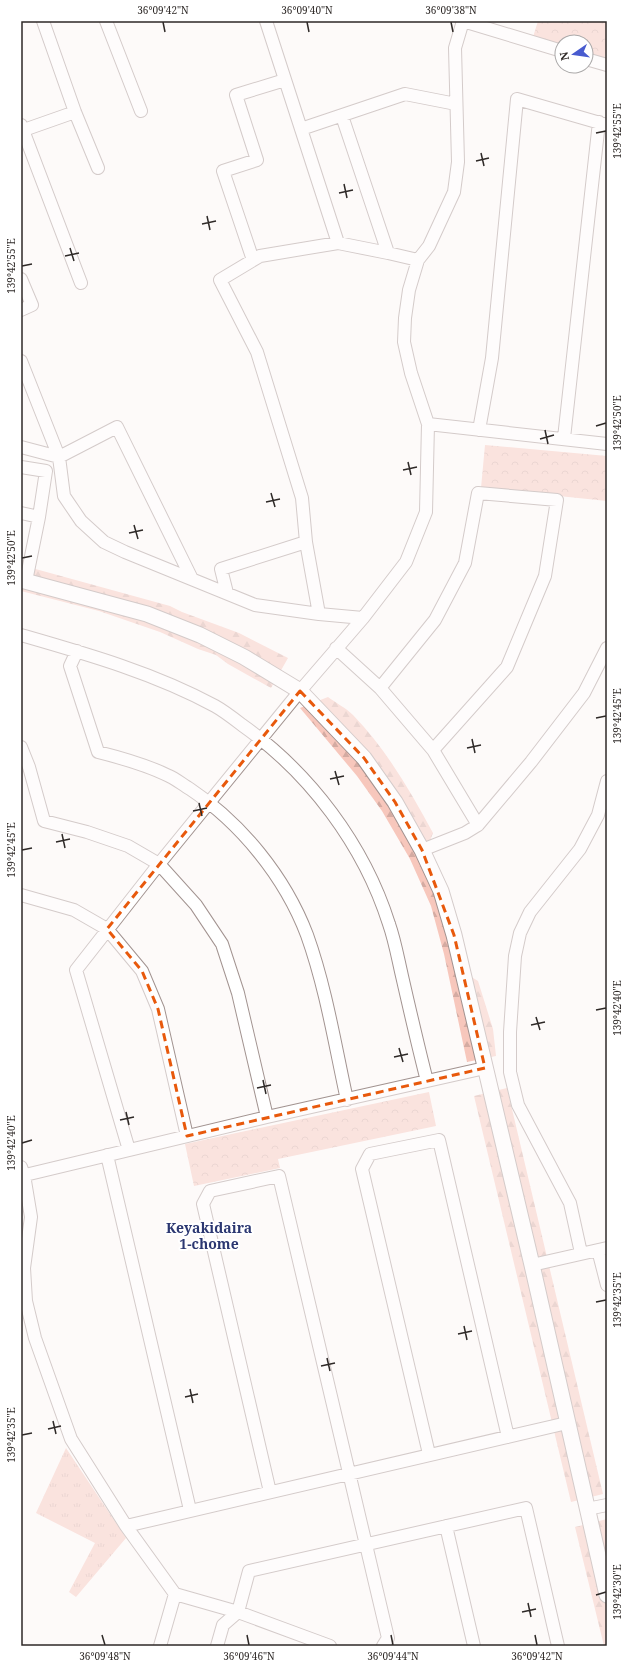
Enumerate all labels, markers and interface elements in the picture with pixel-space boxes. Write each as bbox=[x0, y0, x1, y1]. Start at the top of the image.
text: 36°09'42"N bbox=[137, 3, 189, 17]
text: 36°09'40"N bbox=[281, 3, 333, 17]
text: 36°09'38"N bbox=[425, 3, 477, 17]
north arrow bbox=[554, 34, 594, 74]
text: N bbox=[555, 50, 572, 62]
text: 139°42'55"E bbox=[610, 103, 624, 159]
text: 139°42'55"E bbox=[4, 238, 18, 294]
text: 139°42'50"E bbox=[610, 395, 624, 451]
text: 139°42'50"E bbox=[4, 530, 18, 586]
text: 139°42'45"E bbox=[610, 688, 624, 744]
text: 139°42'45"E bbox=[4, 822, 18, 878]
text: 139°42'40"E bbox=[610, 980, 624, 1036]
text: 139°42'40"E bbox=[4, 1115, 18, 1171]
district label: Keyakidaira 1-chome bbox=[166, 1218, 252, 1253]
text: 139°42'35"E bbox=[610, 1272, 624, 1328]
text: 139°42'35"E bbox=[4, 1407, 18, 1463]
text: 139°42'30"E bbox=[610, 1564, 624, 1620]
text: 36°09'48"N bbox=[79, 1649, 131, 1663]
text: 36°09'46"N bbox=[223, 1649, 275, 1663]
text: 36°09'44"N bbox=[367, 1649, 419, 1663]
text: 36°09'42"N bbox=[511, 1649, 563, 1663]

